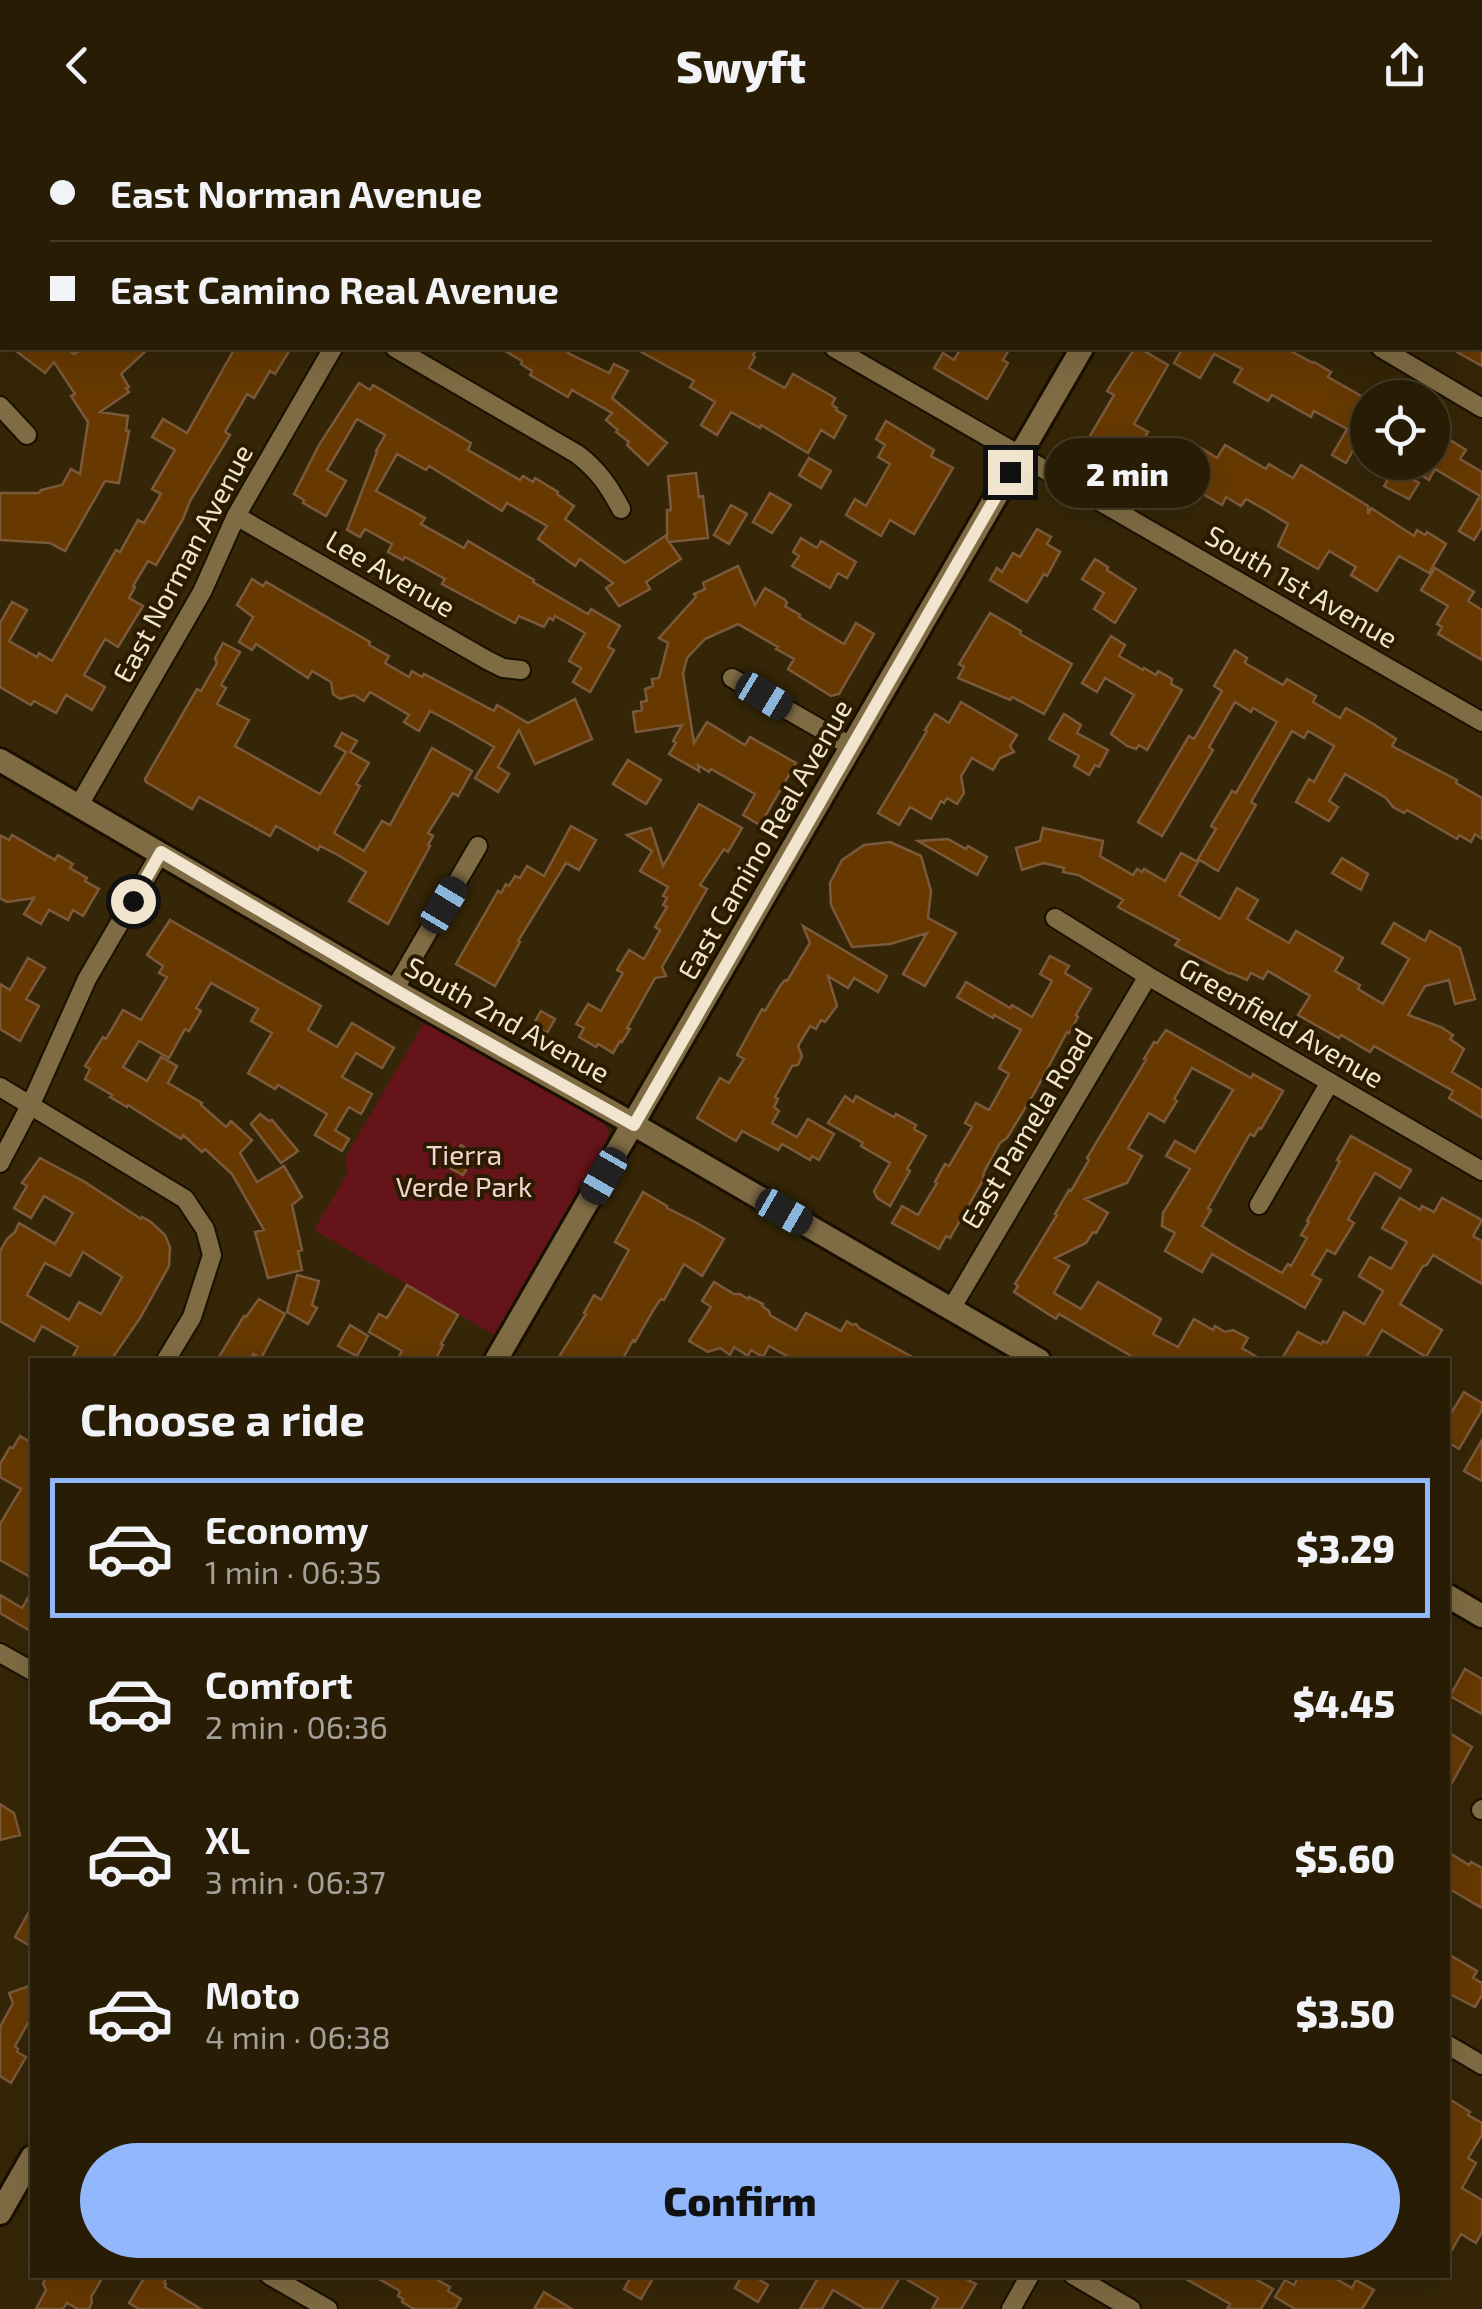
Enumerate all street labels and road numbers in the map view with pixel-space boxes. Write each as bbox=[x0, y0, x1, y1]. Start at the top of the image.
street label: East Norman Avenue bbox=[105, 438, 259, 688]
street label: South 1st Avenue bbox=[1200, 517, 1404, 655]
street label: Lee Avenue bbox=[320, 522, 462, 624]
street label: East Camino Real Avenue bbox=[670, 693, 858, 985]
street label: South 2nd Avenue bbox=[400, 949, 616, 1089]
street label: Greenfield Avenue bbox=[1174, 950, 1390, 1094]
street label: East Pamela Road bbox=[953, 1022, 1099, 1234]

